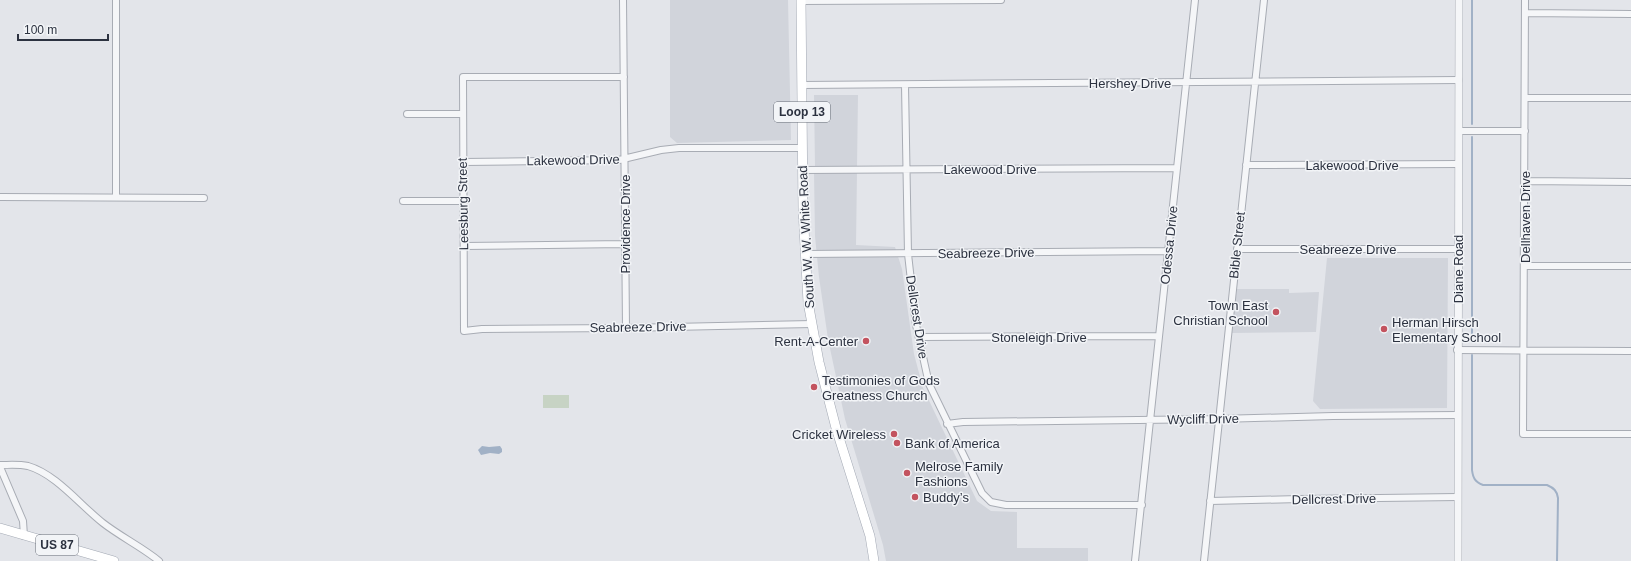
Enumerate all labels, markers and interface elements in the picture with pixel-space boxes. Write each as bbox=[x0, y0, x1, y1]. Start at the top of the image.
scale bar bbox=[18, 16, 108, 42]
text: 100 m bbox=[24, 23, 57, 37]
street label: Hershey Drive bbox=[1089, 76, 1171, 91]
road number: Loop 13 bbox=[774, 102, 830, 122]
street label: Lakewood Drive bbox=[526, 152, 620, 168]
street label: Leesburg Street bbox=[455, 157, 471, 250]
street label: Lakewood Drive bbox=[1305, 158, 1399, 173]
street label: Lakewood Drive bbox=[943, 162, 1037, 177]
street label: South W. W. White Road bbox=[795, 165, 817, 309]
street label: Dellhaven Drive bbox=[1518, 171, 1533, 263]
street label: Providence Drive bbox=[618, 175, 633, 274]
street label: Odessa Drive bbox=[1157, 205, 1181, 285]
street label: Bible Street bbox=[1226, 210, 1248, 279]
street label: Diane Road bbox=[1451, 235, 1466, 303]
street label: Seabreeze Drive bbox=[1300, 242, 1396, 257]
street label: Seabreeze Drive bbox=[937, 245, 1035, 261]
street label: Dellcrest Drive bbox=[903, 274, 931, 360]
place label: Town East Christian School bbox=[1173, 298, 1268, 328]
marker: Town East Christian School bbox=[1271, 307, 1281, 317]
place label: Herman Hirsch Elementary School bbox=[1392, 315, 1501, 345]
street label: Seabreeze Drive bbox=[589, 319, 687, 335]
marker: Herman Hirsch Elementary School bbox=[1379, 324, 1389, 334]
street label: Stoneleigh Drive bbox=[991, 330, 1087, 345]
place label: Rent-A-Center bbox=[774, 334, 859, 349]
marker: Rent-A-Center bbox=[861, 336, 871, 346]
place label: Testimonies of Gods Greatness Church bbox=[822, 373, 940, 403]
marker: Testimonies of Gods Greatness Church bbox=[809, 382, 819, 392]
street label: Wycliff Drive bbox=[1167, 411, 1239, 427]
place label: Cricket Wireless bbox=[792, 427, 886, 442]
marker: Cricket Wireless bbox=[889, 429, 899, 439]
place label: Bank of America bbox=[905, 436, 1000, 451]
marker: Bank of America bbox=[892, 438, 902, 448]
place label: Melrose Family Fashions bbox=[915, 459, 1004, 489]
marker: Melrose Family Fashions bbox=[902, 468, 912, 478]
place label: Buddy’s bbox=[923, 490, 970, 505]
street label: Dellcrest Drive bbox=[1292, 491, 1376, 507]
marker: Buddy’s bbox=[910, 492, 920, 502]
road number: US 87 bbox=[36, 535, 78, 555]

